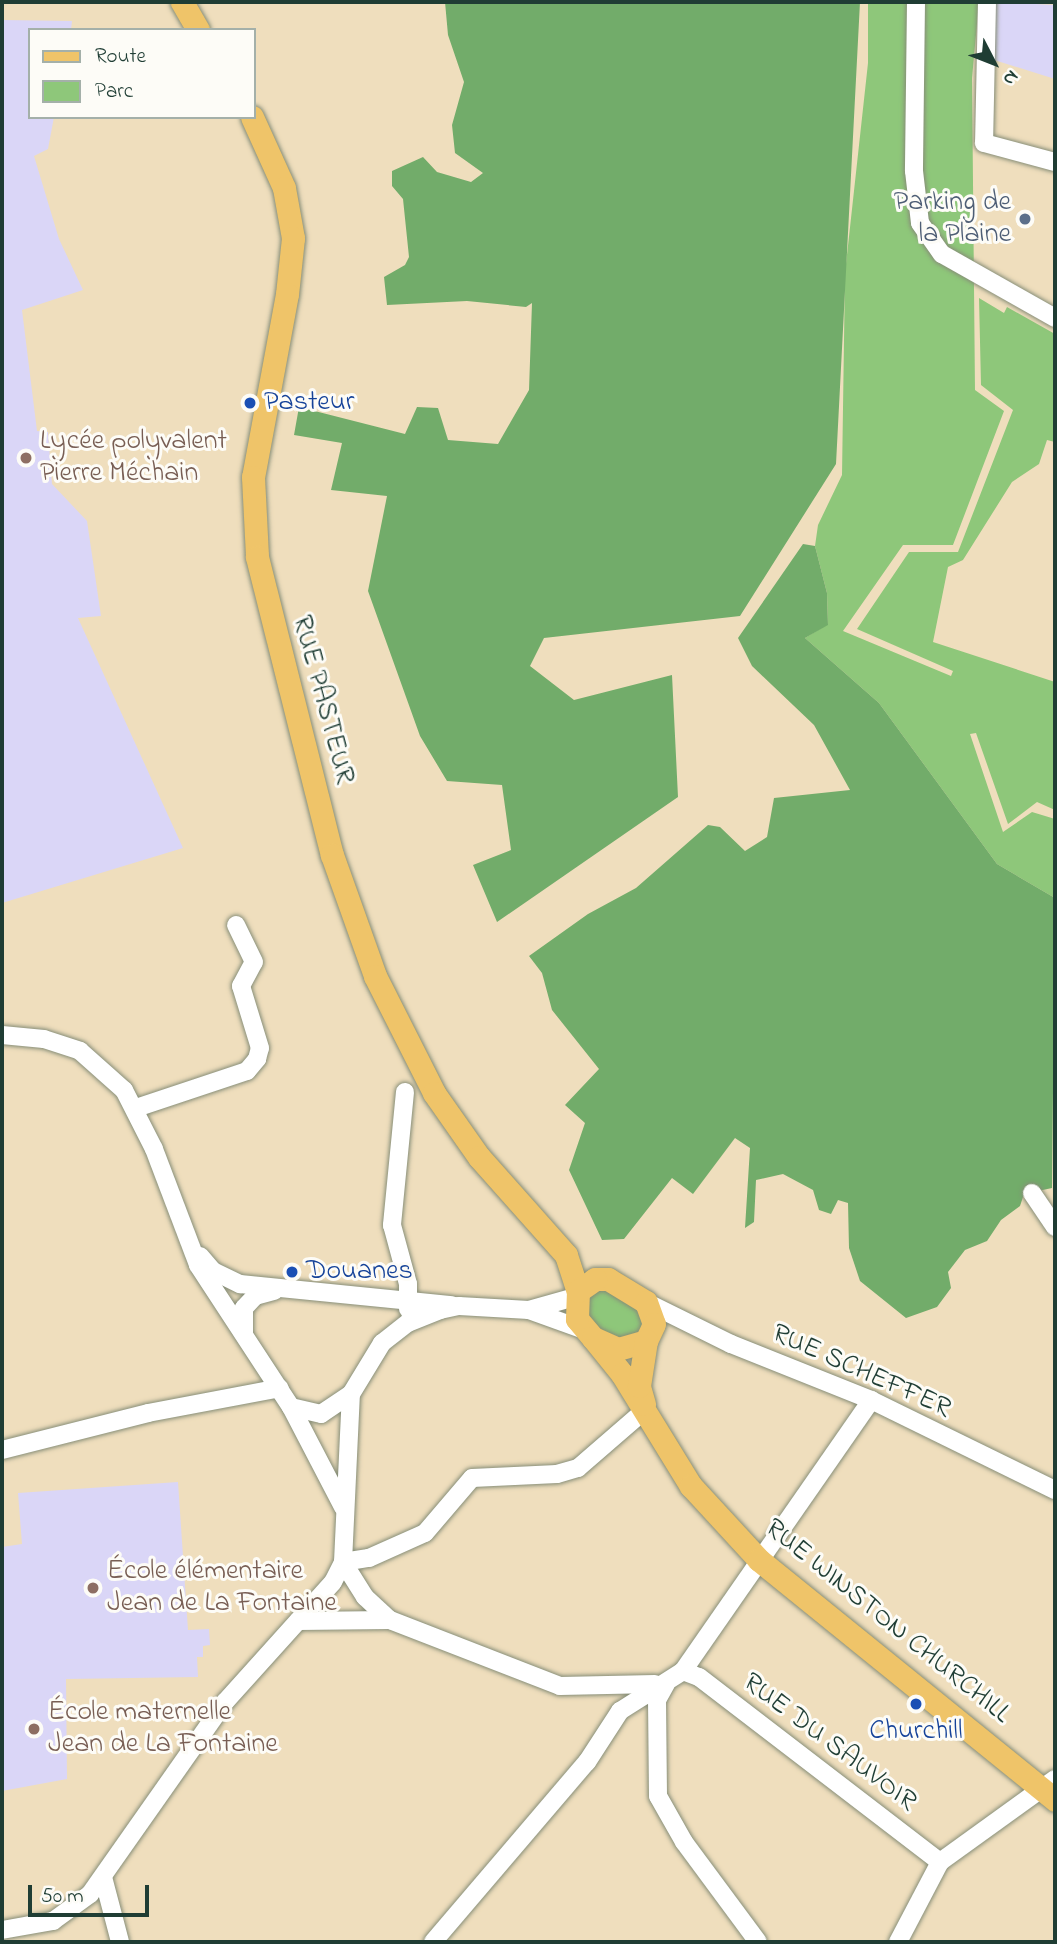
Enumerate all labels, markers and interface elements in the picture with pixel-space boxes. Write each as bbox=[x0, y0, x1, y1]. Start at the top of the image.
legend bbox=[28, 28, 256, 119]
north arrow bbox=[959, 28, 1029, 98]
text: Route bbox=[95, 42, 146, 72]
text: N bbox=[996, 64, 1024, 91]
text: Parc bbox=[95, 77, 133, 107]
place label: Parking de la Plaine bbox=[894, 186, 1011, 252]
marker: Parking de la Plaine bbox=[1017, 211, 1033, 227]
place label: Pasteur bbox=[264, 386, 354, 420]
marker: Pasteur bbox=[242, 395, 258, 411]
place label: Lycée polyvalent Pierre Méchain bbox=[40, 425, 227, 491]
marker: Lycée polyvalent Pierre Méchain bbox=[18, 450, 34, 466]
street label: RUE PASTEUR bbox=[283, 612, 361, 788]
place label: Douanes bbox=[306, 1255, 413, 1289]
marker: Douanes bbox=[284, 1264, 300, 1280]
street label: RUE SCHEFFER bbox=[766, 1318, 956, 1426]
street label: RUE WINSTON CHURCHILL bbox=[757, 1512, 1017, 1732]
place label: École élémentaire Jean de La Fontaine bbox=[107, 1555, 337, 1621]
marker: École élémentaire Jean de La Fontaine bbox=[85, 1580, 101, 1596]
street label: RUE DU SAUVOIR bbox=[735, 1667, 923, 1819]
place label: École maternelle Jean de La Fontaine bbox=[48, 1696, 278, 1762]
marker: Churchill bbox=[908, 1696, 924, 1712]
place label: Churchill bbox=[869, 1715, 963, 1749]
marker: École maternelle Jean de La Fontaine bbox=[26, 1721, 42, 1737]
scale bar bbox=[32, 1870, 152, 1914]
text: 50 m bbox=[41, 1882, 84, 1912]

